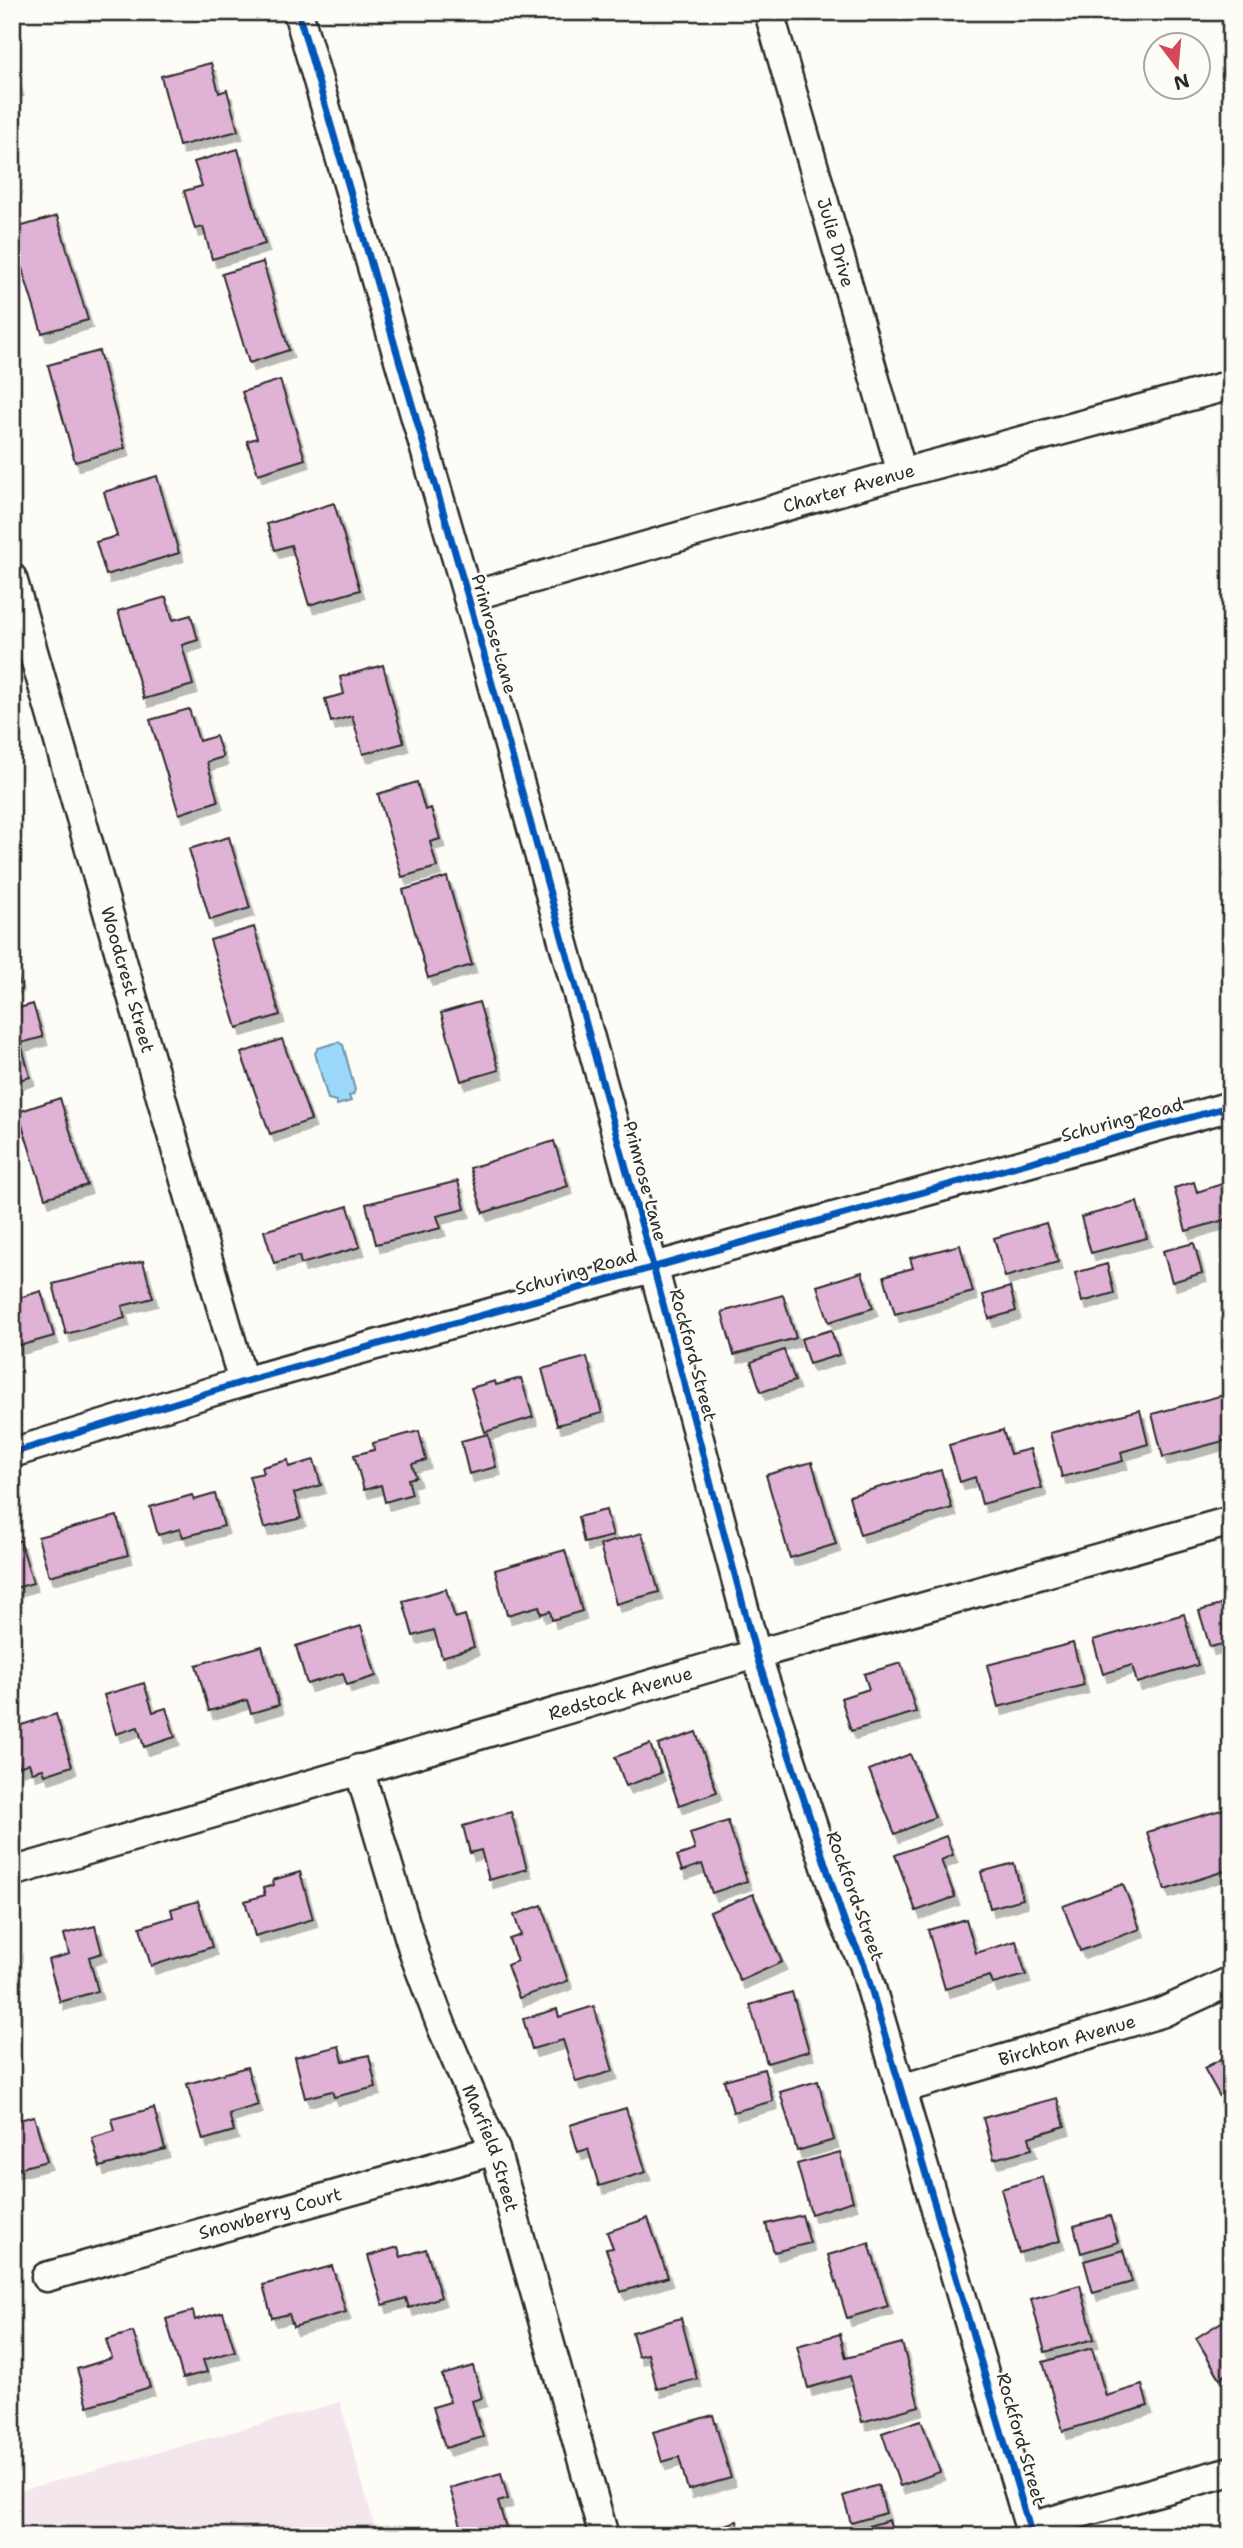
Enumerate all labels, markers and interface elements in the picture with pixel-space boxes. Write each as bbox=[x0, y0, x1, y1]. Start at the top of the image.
north arrow bbox=[1142, 32, 1212, 102]
text: N bbox=[1171, 68, 1192, 96]
street label: Julie Drive bbox=[811, 195, 860, 290]
street label: Charter Avenue bbox=[780, 458, 917, 518]
street label: Primrose Lane bbox=[465, 571, 523, 697]
street label: Woodcrest Street bbox=[95, 904, 160, 1056]
street label: Schuring Road bbox=[1058, 1092, 1186, 1148]
street label: Primrose Lane bbox=[617, 1118, 673, 1244]
street label: Schuring Road bbox=[512, 1243, 640, 1301]
street label: Rockford Street bbox=[664, 1286, 722, 1424]
street label: Redstock Avenue bbox=[546, 1661, 695, 1726]
street label: Rockford Street bbox=[820, 1828, 890, 1964]
street label: Birchton Avenue bbox=[996, 2009, 1138, 2072]
street label: Marfield Street bbox=[456, 2081, 524, 2215]
street label: Snowberry Court bbox=[196, 2182, 345, 2245]
street label: Rockford Street bbox=[991, 2370, 1051, 2508]

